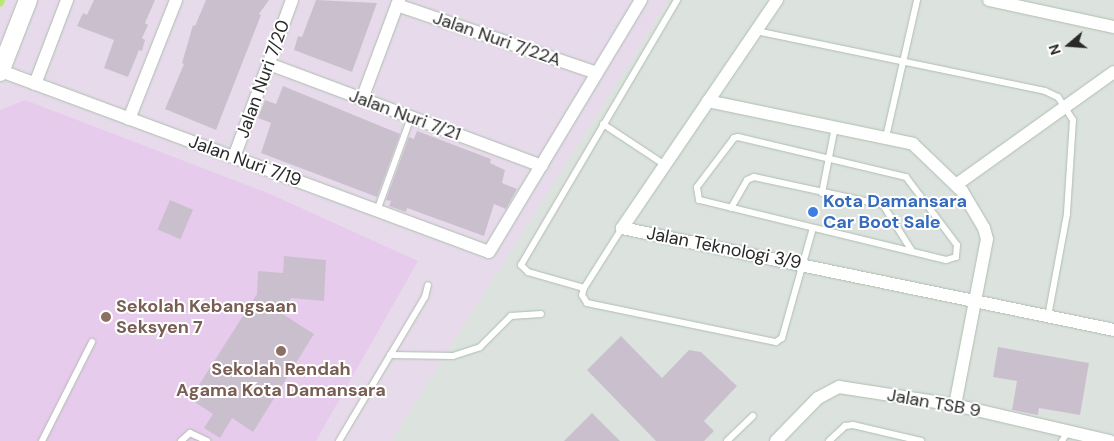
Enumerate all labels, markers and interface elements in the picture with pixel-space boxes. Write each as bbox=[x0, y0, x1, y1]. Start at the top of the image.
street label: Jalan Nuri 7/22A bbox=[430, 7, 564, 71]
street label: Jalan Nuri 7/20 bbox=[232, 17, 294, 141]
north arrow bbox=[1044, 20, 1094, 70]
text: N bbox=[1045, 42, 1065, 57]
street label: Jalan Nuri 7/21 bbox=[346, 85, 464, 145]
street label: Jalan Nuri 7/19 bbox=[186, 131, 304, 191]
place label: Kota Damansara Car Boot Sale bbox=[823, 191, 967, 233]
marker: Kota Damansara Car Boot Sale bbox=[807, 206, 819, 218]
street label: Jalan Teknologi 3/9 bbox=[645, 222, 803, 274]
place label: Sekolah Kebangsaan Seksyen 7 bbox=[116, 296, 297, 338]
marker: Sekolah Kebangsaan Seksyen 7 bbox=[100, 311, 112, 323]
marker: Sekolah Rendah Agama Kota Damansara bbox=[275, 345, 287, 357]
place label: Sekolah Rendah Agama Kota Damansara bbox=[176, 359, 386, 402]
street label: Jalan TSB 9 bbox=[885, 384, 983, 422]

